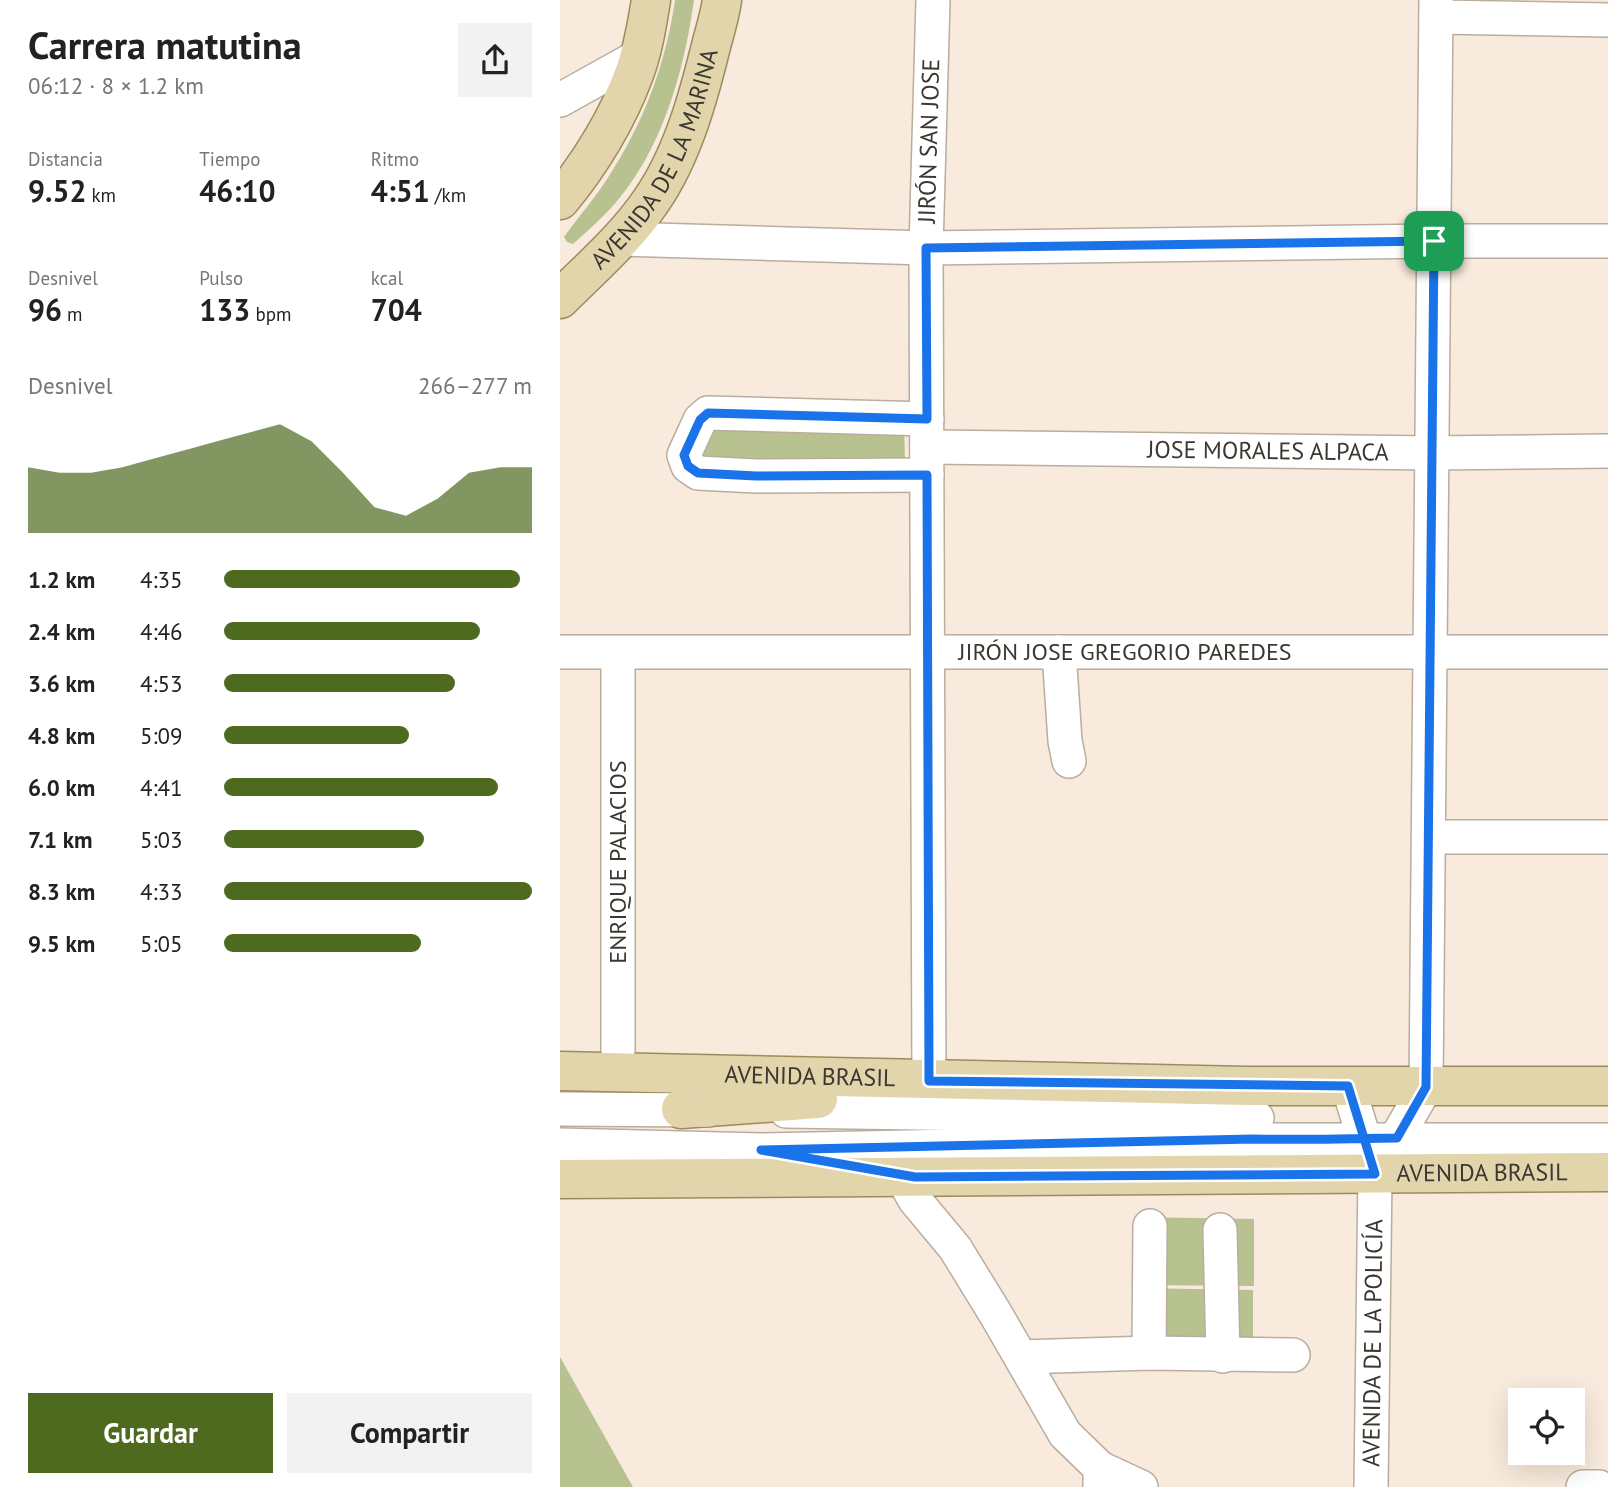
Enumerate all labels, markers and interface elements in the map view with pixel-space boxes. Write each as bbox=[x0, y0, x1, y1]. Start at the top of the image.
text: Carrera matutina bbox=[28, 20, 302, 69]
button: share bbox=[458, 23, 532, 97]
street label: AVENIDA DE LA MARINA bbox=[584, 45, 725, 276]
street label: JIRÓN SAN JOSE bbox=[911, 58, 946, 225]
text: 06:12 · 8 × 1.2 km bbox=[28, 71, 204, 100]
text: Distancia bbox=[28, 147, 103, 171]
text: Tiempo bbox=[199, 147, 261, 171]
text: Ritmo bbox=[371, 147, 419, 171]
text: 9.52 bbox=[28, 171, 86, 210]
text: 46:10 bbox=[199, 171, 275, 210]
text: 4:51 bbox=[371, 171, 430, 210]
text: km bbox=[86, 183, 116, 207]
text: /km bbox=[430, 183, 466, 207]
pin bbox=[1404, 211, 1464, 271]
icon: arrive bbox=[1415, 222, 1453, 260]
text: Desnivel bbox=[28, 266, 98, 290]
text: Pulso bbox=[199, 266, 243, 290]
text: kcal bbox=[371, 266, 403, 290]
text: 96 bbox=[28, 290, 62, 329]
text: 133 bbox=[199, 290, 250, 329]
text: 704 bbox=[371, 290, 422, 329]
text: m bbox=[62, 302, 83, 326]
text: bpm bbox=[250, 302, 291, 326]
text: Desnivel bbox=[28, 371, 112, 400]
text: 266–277 m bbox=[418, 371, 532, 400]
street label: JOSE MORALES ALPACA bbox=[1146, 434, 1389, 467]
text: 1.2 km bbox=[28, 565, 95, 594]
text: 4:35 bbox=[140, 565, 183, 594]
text: 2.4 km bbox=[28, 617, 95, 646]
text: 4:46 bbox=[140, 617, 183, 646]
street label: JIRÓN JOSE GREGORIO PAREDES bbox=[957, 636, 1292, 667]
text: 3.6 km bbox=[28, 669, 95, 698]
text: 4:53 bbox=[140, 669, 183, 698]
text: 4.8 km bbox=[28, 721, 95, 750]
text: 5:09 bbox=[140, 721, 183, 750]
street label: ENRIQUE PALACIOS bbox=[602, 760, 633, 964]
text: 6.0 km bbox=[28, 773, 95, 802]
text: 4:41 bbox=[140, 773, 183, 802]
text: 7.1 km bbox=[28, 825, 93, 854]
text: 5:03 bbox=[140, 825, 183, 854]
text: 8.3 km bbox=[28, 877, 95, 906]
text: 4:33 bbox=[140, 877, 183, 906]
text: 9.5 km bbox=[28, 929, 95, 958]
text: 5:05 bbox=[140, 929, 183, 958]
street label: AVENIDA BRASIL bbox=[724, 1059, 896, 1093]
street label: AVENIDA BRASIL bbox=[1396, 1156, 1568, 1188]
street label: AVENIDA DE LA POLICÍA bbox=[1355, 1219, 1389, 1467]
map controls bbox=[1508, 1388, 1585, 1465]
button: locate bbox=[1508, 1388, 1585, 1465]
button: Guardar bbox=[28, 1393, 273, 1473]
button: Compartir bbox=[287, 1393, 532, 1473]

